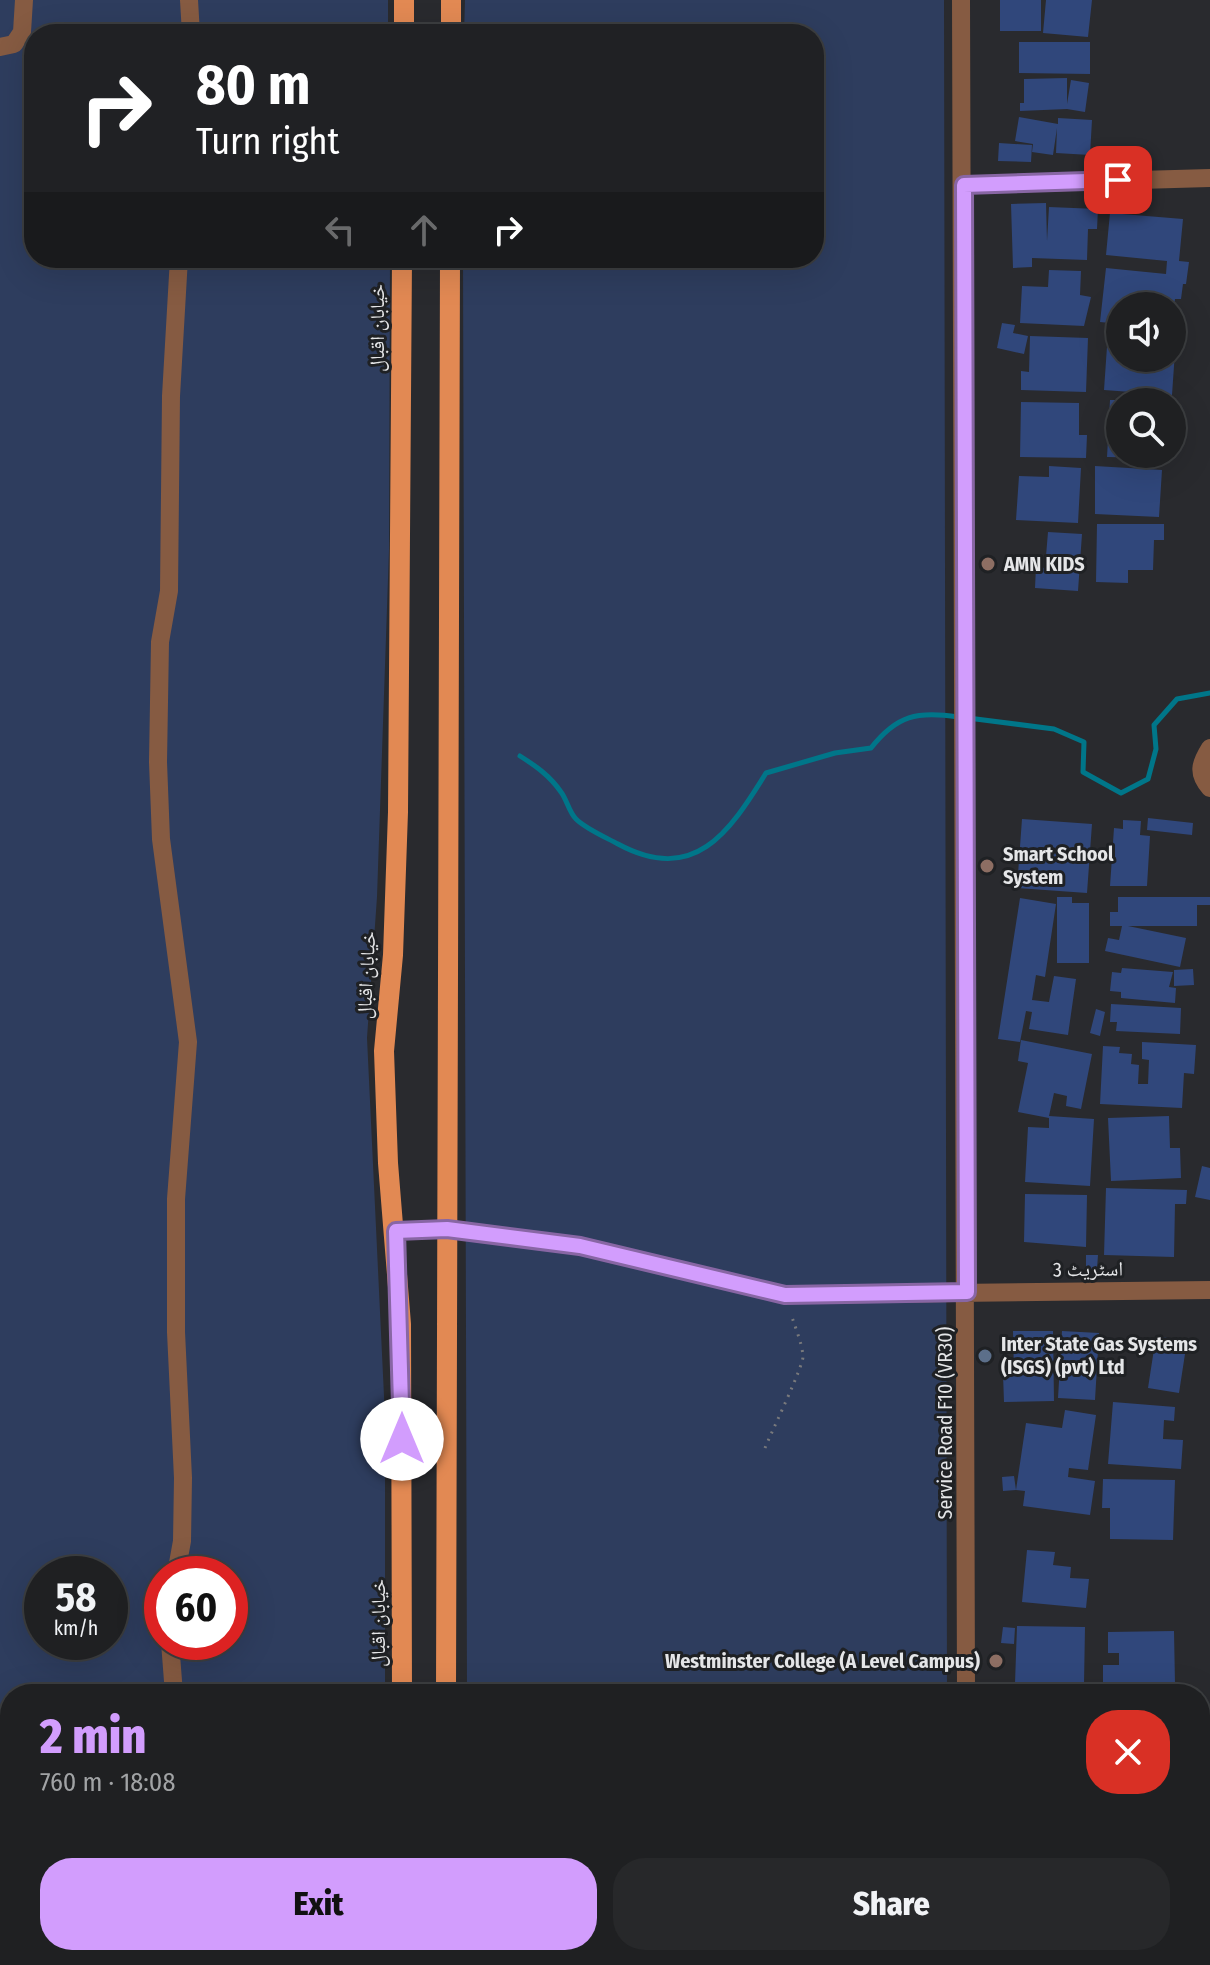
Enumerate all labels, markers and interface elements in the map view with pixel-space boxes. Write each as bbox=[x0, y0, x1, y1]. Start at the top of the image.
text: 80 m bbox=[196, 52, 311, 119]
icon: right bbox=[64, 56, 168, 160]
text: Turn right bbox=[196, 120, 339, 164]
pin bbox=[1084, 146, 1152, 214]
icon: arrive bbox=[1096, 158, 1140, 202]
icon: left bbox=[318, 208, 362, 252]
icon: ahead bbox=[402, 208, 446, 252]
icon: right bbox=[486, 208, 530, 252]
street label: خیابان اقبال bbox=[365, 284, 389, 372]
map controls bbox=[1106, 292, 1186, 468]
button: sound bbox=[1106, 292, 1186, 372]
button: search bbox=[1106, 388, 1186, 468]
place label: AMN KIDS bbox=[1003, 552, 1085, 576]
marker: AMN KIDS bbox=[979, 555, 997, 573]
place label: Smart School System bbox=[1003, 842, 1114, 889]
marker: Smart School System bbox=[978, 857, 996, 875]
street label: خیابان اقبال bbox=[352, 930, 380, 1020]
street label: اسٹریٹ 3 bbox=[1053, 1256, 1123, 1282]
street label: Service Road F10 (VR30) bbox=[933, 1326, 957, 1520]
place label: Inter State Gas Systems (ISGS) (pvt) Ltd bbox=[1001, 1332, 1197, 1379]
marker: Inter State Gas Systems (ISGS) (pvt) Ltd bbox=[976, 1347, 994, 1365]
position arrow bbox=[360, 1397, 444, 1481]
speed limit sign: 60 bbox=[144, 1556, 248, 1660]
text: 58 bbox=[56, 1574, 96, 1622]
street label: خیابان اقبال bbox=[366, 1579, 390, 1667]
text: km/h bbox=[54, 1616, 98, 1640]
place label: Westminster College (A Level Campus) bbox=[665, 1649, 980, 1673]
marker: Westminster College (A Level Campus) bbox=[987, 1652, 1005, 1670]
text: 2 min bbox=[40, 1708, 146, 1766]
button: close bbox=[1086, 1710, 1170, 1794]
text: 760 m · 18:08 bbox=[40, 1767, 175, 1798]
button: Exit bbox=[40, 1858, 597, 1950]
button: Share bbox=[613, 1858, 1170, 1950]

